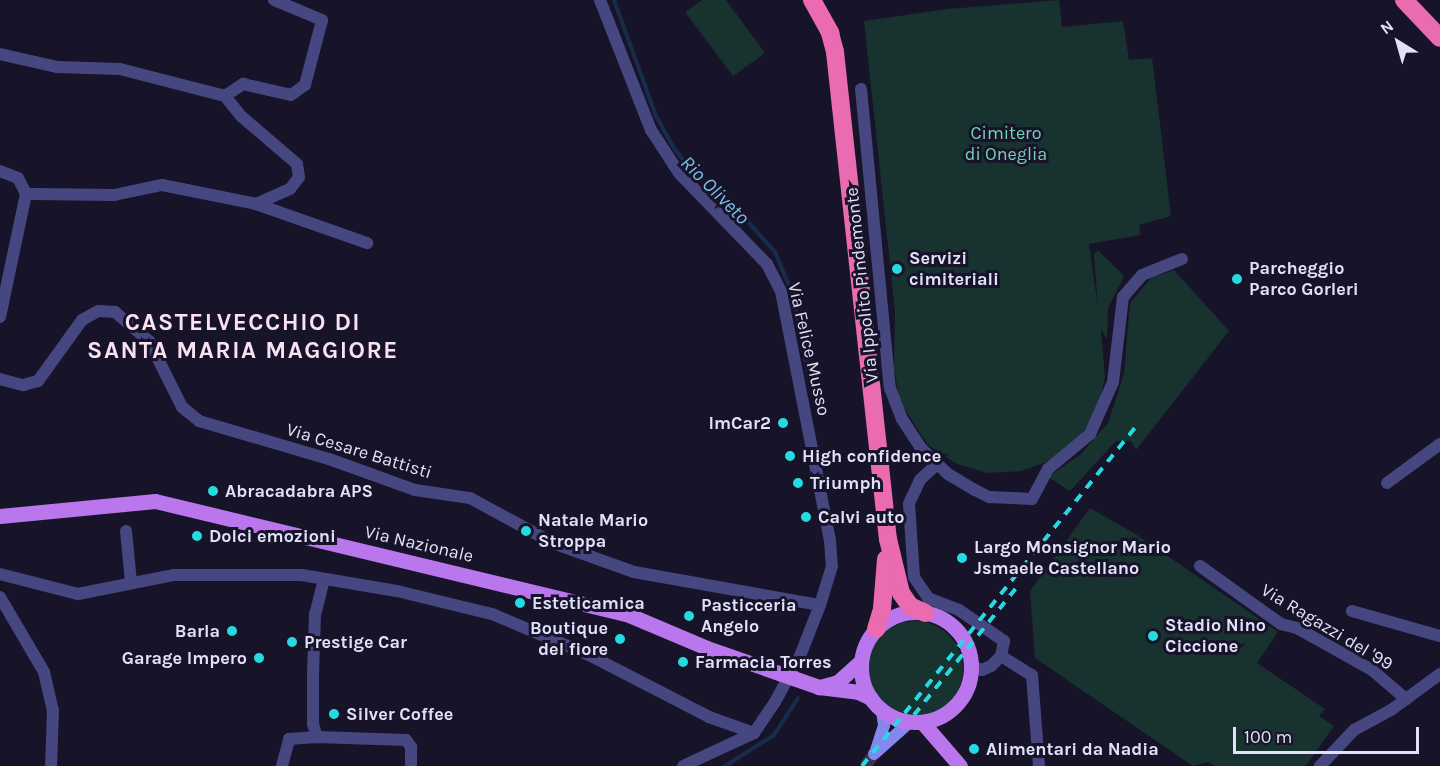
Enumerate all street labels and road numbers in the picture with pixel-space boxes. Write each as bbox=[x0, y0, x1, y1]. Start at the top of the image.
street label: Via Ippolito Pindemonte bbox=[841, 186, 883, 384]
street label: Via Felice Musso bbox=[783, 280, 835, 418]
street label: Via Cesare Battisti bbox=[284, 419, 434, 483]
street label: Via Nazionale bbox=[363, 521, 475, 567]
street label: Via Ragazzi del '99 bbox=[1257, 579, 1397, 675]

